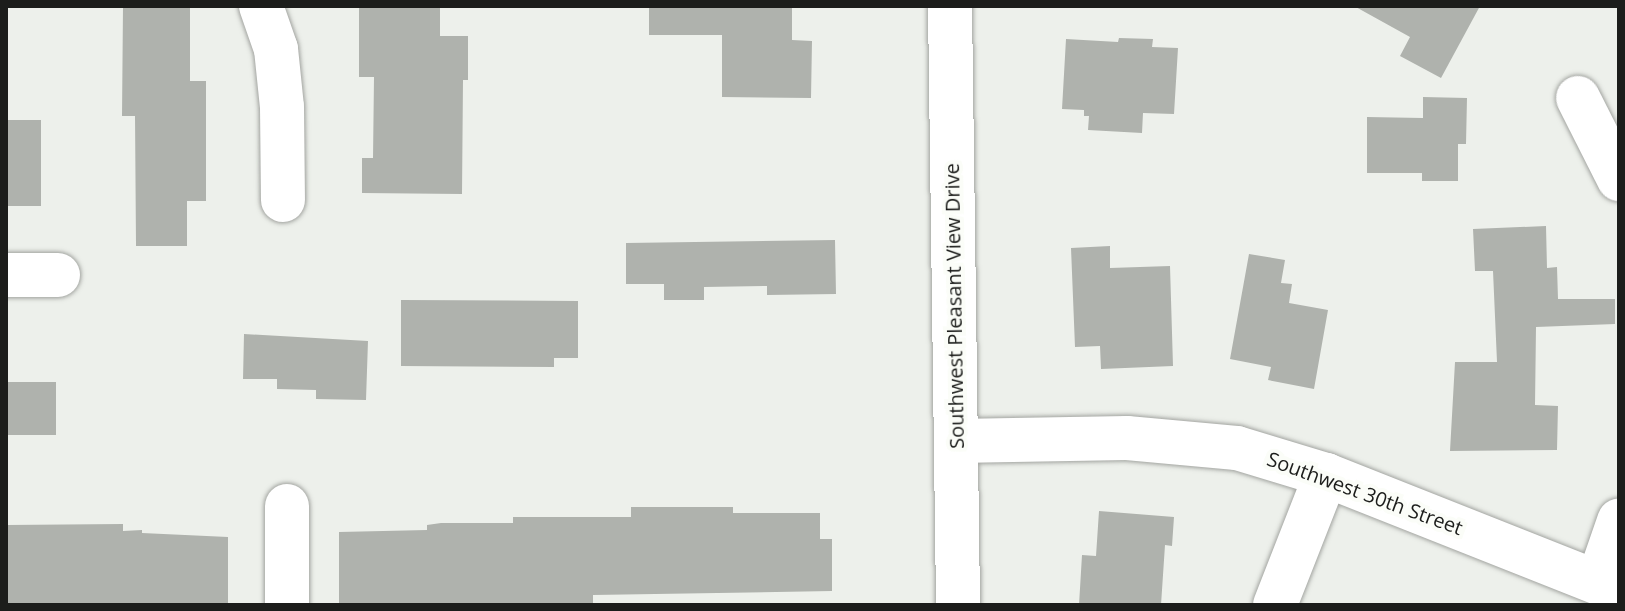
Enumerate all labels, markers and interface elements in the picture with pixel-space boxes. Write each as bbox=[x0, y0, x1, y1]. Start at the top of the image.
street label: Southwest Pleasant View Drive bbox=[940, 163, 968, 449]
street label: Southwest 30th Street bbox=[1264, 446, 1466, 540]

